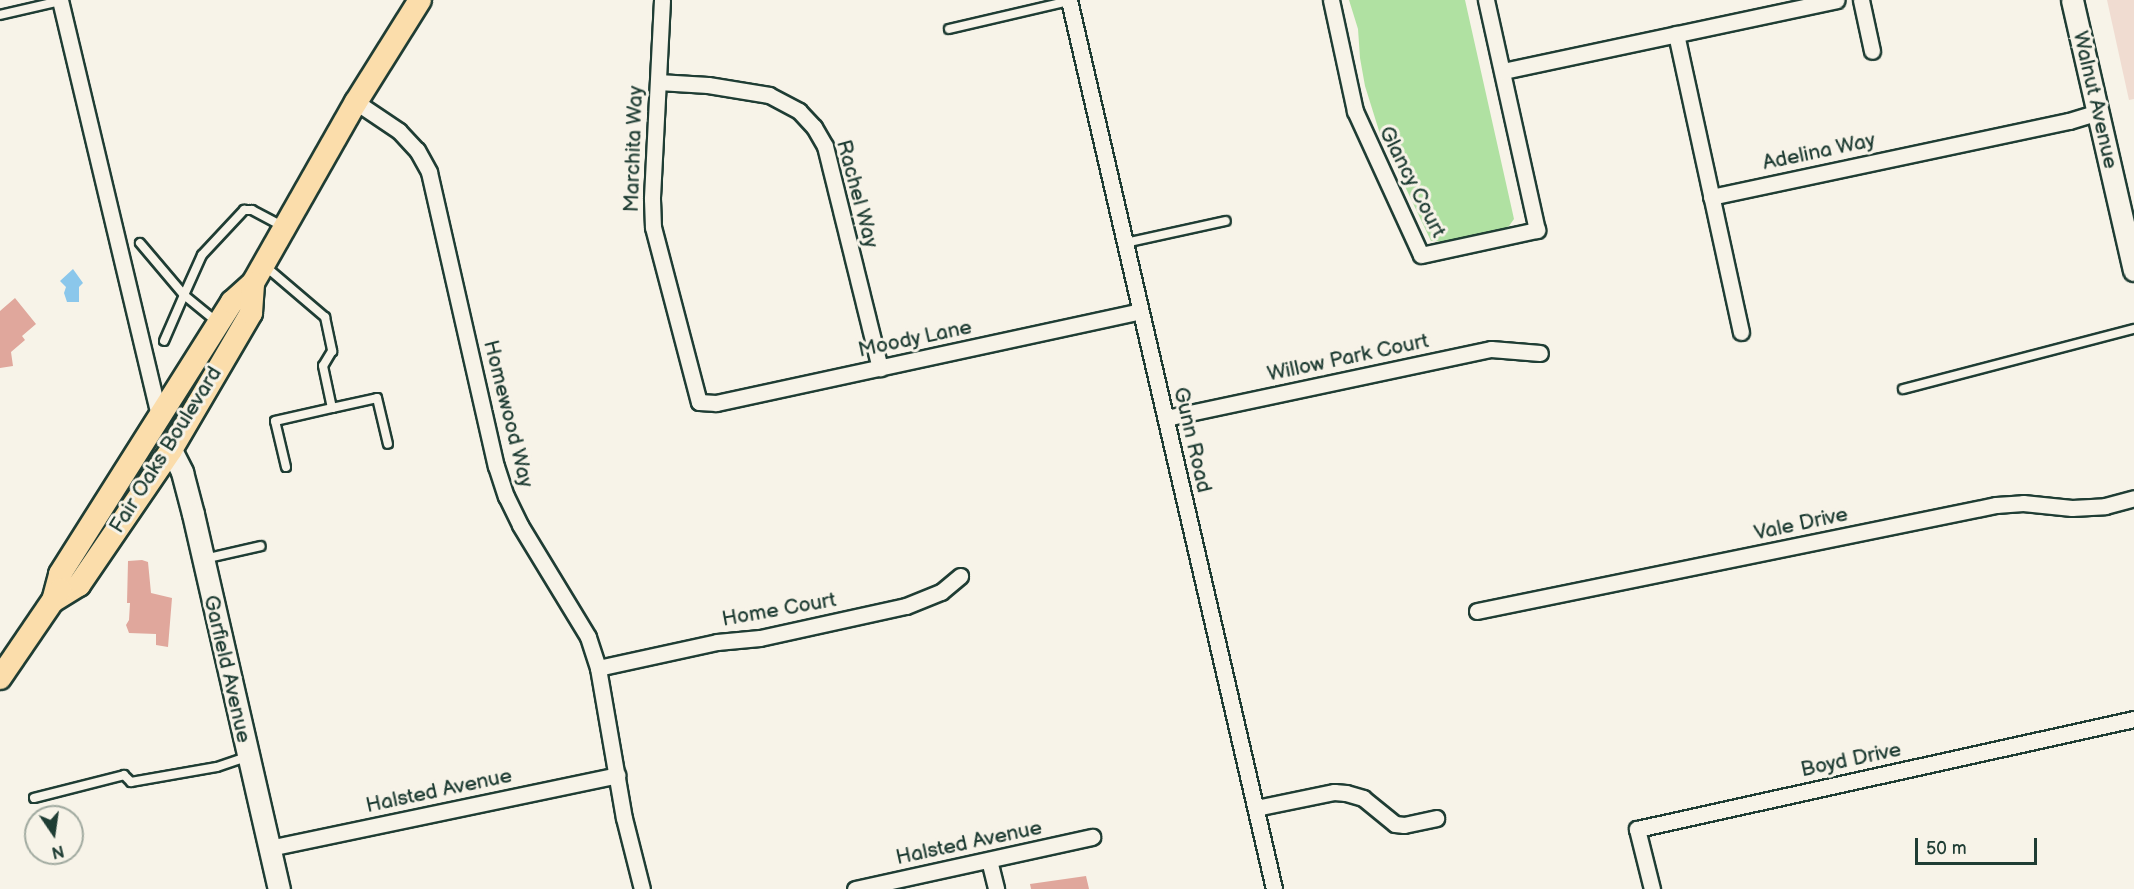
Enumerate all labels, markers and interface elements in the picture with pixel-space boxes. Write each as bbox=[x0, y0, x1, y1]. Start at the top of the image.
street label: Walnut Avenue bbox=[2067, 29, 2123, 171]
street label: Marchita Way bbox=[619, 85, 649, 213]
street label: Glancy Court bbox=[1373, 122, 1451, 242]
street label: Adelina Way bbox=[1760, 128, 1878, 176]
street label: Rachel Way bbox=[830, 137, 884, 251]
street label: Moody Lane bbox=[855, 315, 975, 363]
street label: Willow Park Court bbox=[1265, 329, 1431, 387]
street label: Homewood Way bbox=[477, 337, 539, 491]
street label: Fair Oaks Boulevard bbox=[105, 362, 227, 538]
street label: Gunn Road bbox=[1168, 385, 1216, 495]
street label: Vale Drive bbox=[1752, 502, 1850, 546]
street label: Home Court bbox=[720, 588, 838, 632]
street label: Garfield Avenue bbox=[198, 593, 256, 745]
street label: Boyd Drive bbox=[1798, 737, 1904, 783]
street label: Halsted Avenue bbox=[364, 763, 514, 819]
north arrow bbox=[24, 805, 84, 865]
street label: Halsted Avenue bbox=[894, 815, 1044, 871]
scale bar bbox=[1918, 826, 2040, 864]
text: 50 m bbox=[1926, 838, 1967, 859]
text: N bbox=[50, 840, 66, 862]

